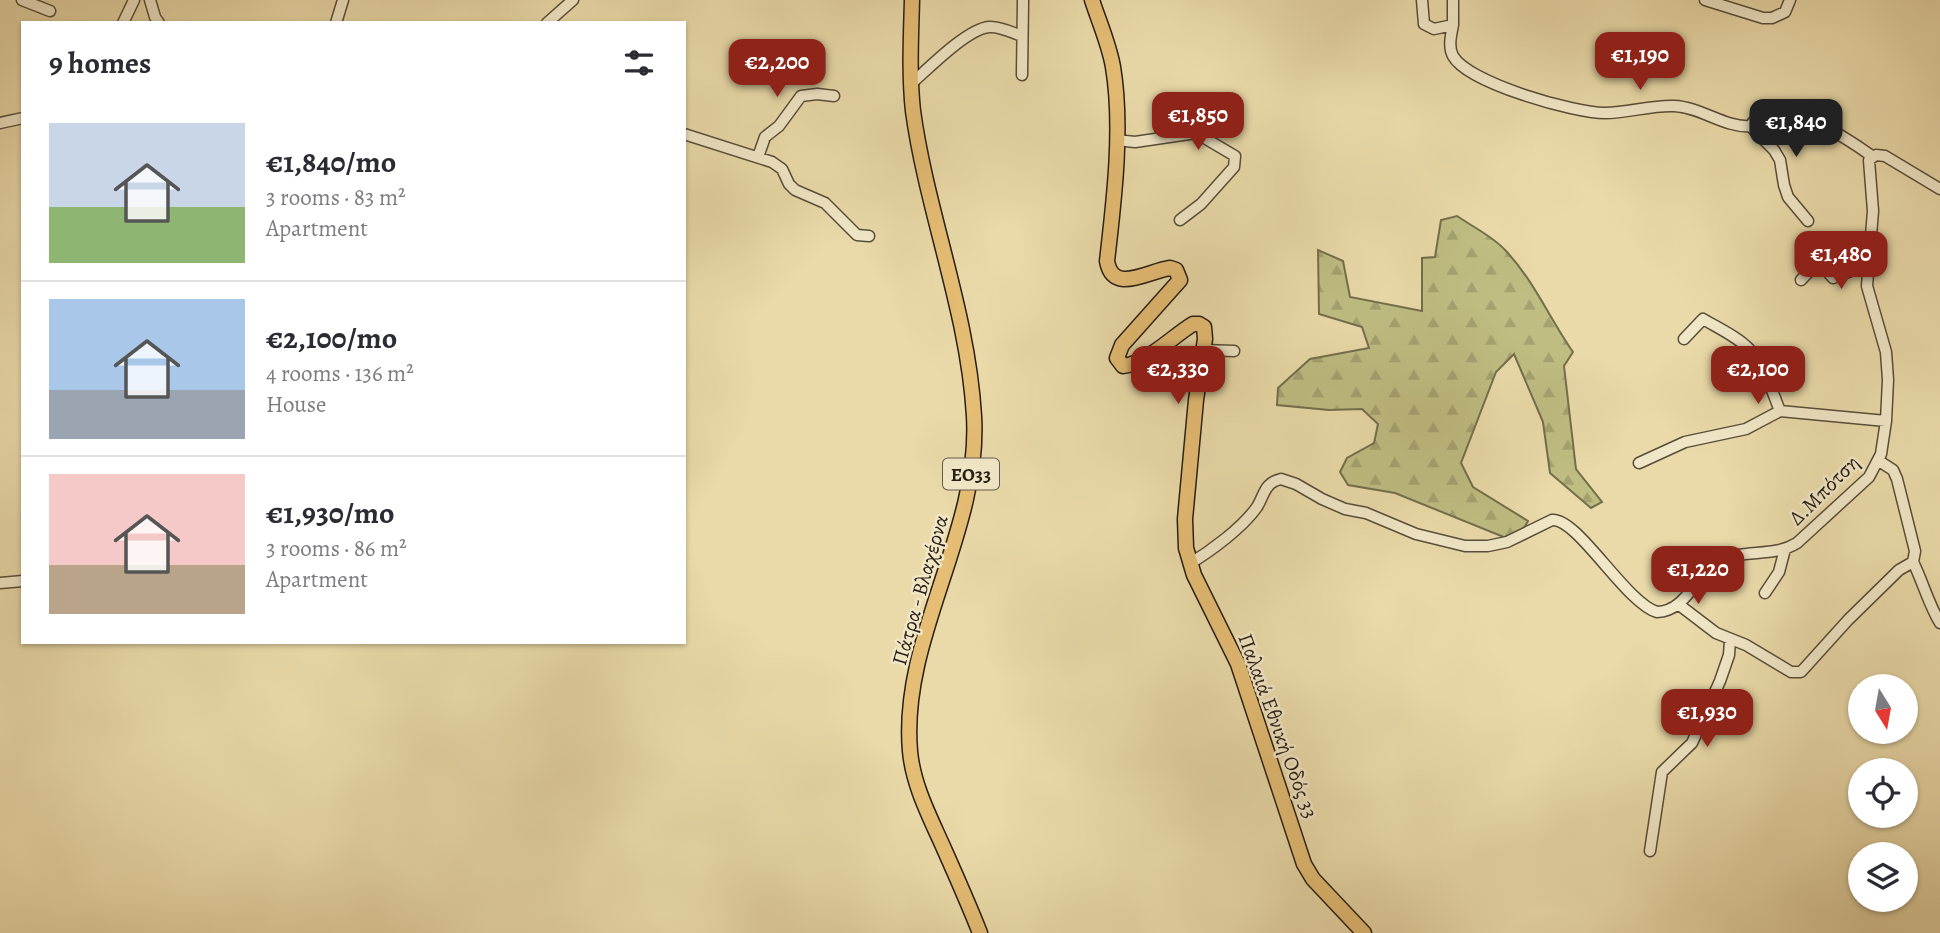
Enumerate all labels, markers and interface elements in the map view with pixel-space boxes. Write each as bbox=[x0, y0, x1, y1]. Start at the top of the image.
pin: €1,190 bbox=[1583, 32, 1697, 92]
text: €1,190 bbox=[1611, 39, 1669, 70]
pin: €2,200 bbox=[720, 40, 834, 99]
text: 9 homes bbox=[49, 43, 151, 83]
icon: filters bbox=[620, 44, 658, 82]
text: €2,200 bbox=[745, 46, 809, 77]
pin: €1,850 bbox=[1141, 92, 1255, 152]
text: €1,850 bbox=[1168, 99, 1228, 130]
pin: €1,840 bbox=[1739, 100, 1853, 159]
text: €1,840 bbox=[1765, 106, 1827, 137]
text: €1,840/mo bbox=[266, 142, 396, 182]
icon: home bbox=[105, 151, 189, 235]
text: 3 rooms · 83 m² bbox=[266, 182, 406, 213]
text: Apartment bbox=[266, 213, 368, 244]
pin: €1,480 bbox=[1784, 232, 1898, 291]
text: €1,480 bbox=[1810, 238, 1872, 269]
text: €2,100/mo bbox=[266, 318, 397, 358]
icon: home bbox=[105, 327, 189, 411]
pin: €2,330 bbox=[1121, 346, 1235, 406]
pin: €2,100 bbox=[1701, 346, 1815, 406]
text: €2,330 bbox=[1147, 353, 1209, 384]
text: €2,100 bbox=[1727, 353, 1789, 384]
text: 4 rooms · 136 m² bbox=[266, 358, 414, 389]
text: House bbox=[266, 389, 326, 420]
street label: Δ.Μπότση bbox=[1783, 449, 1865, 531]
road number: ΕΟ33 bbox=[943, 458, 999, 489]
text: €1,930/mo bbox=[266, 493, 394, 533]
icon: home bbox=[105, 502, 189, 586]
street label: Πάτρα - Βλαχέρνα bbox=[885, 512, 955, 668]
text: 3 rooms · 86 m² bbox=[266, 533, 407, 564]
pin: €1,220 bbox=[1641, 546, 1755, 606]
text: €1,220 bbox=[1667, 553, 1729, 584]
text: Apartment bbox=[266, 564, 368, 595]
street label: Παλαιά Εθνική Οδός 33 bbox=[1232, 630, 1324, 822]
north arrow bbox=[1848, 674, 1918, 744]
map controls bbox=[1848, 674, 1918, 912]
pin: €1,930 bbox=[1650, 690, 1764, 749]
text: €1,930 bbox=[1677, 696, 1737, 727]
button: locate bbox=[1848, 758, 1918, 828]
button: layers bbox=[1848, 842, 1918, 912]

